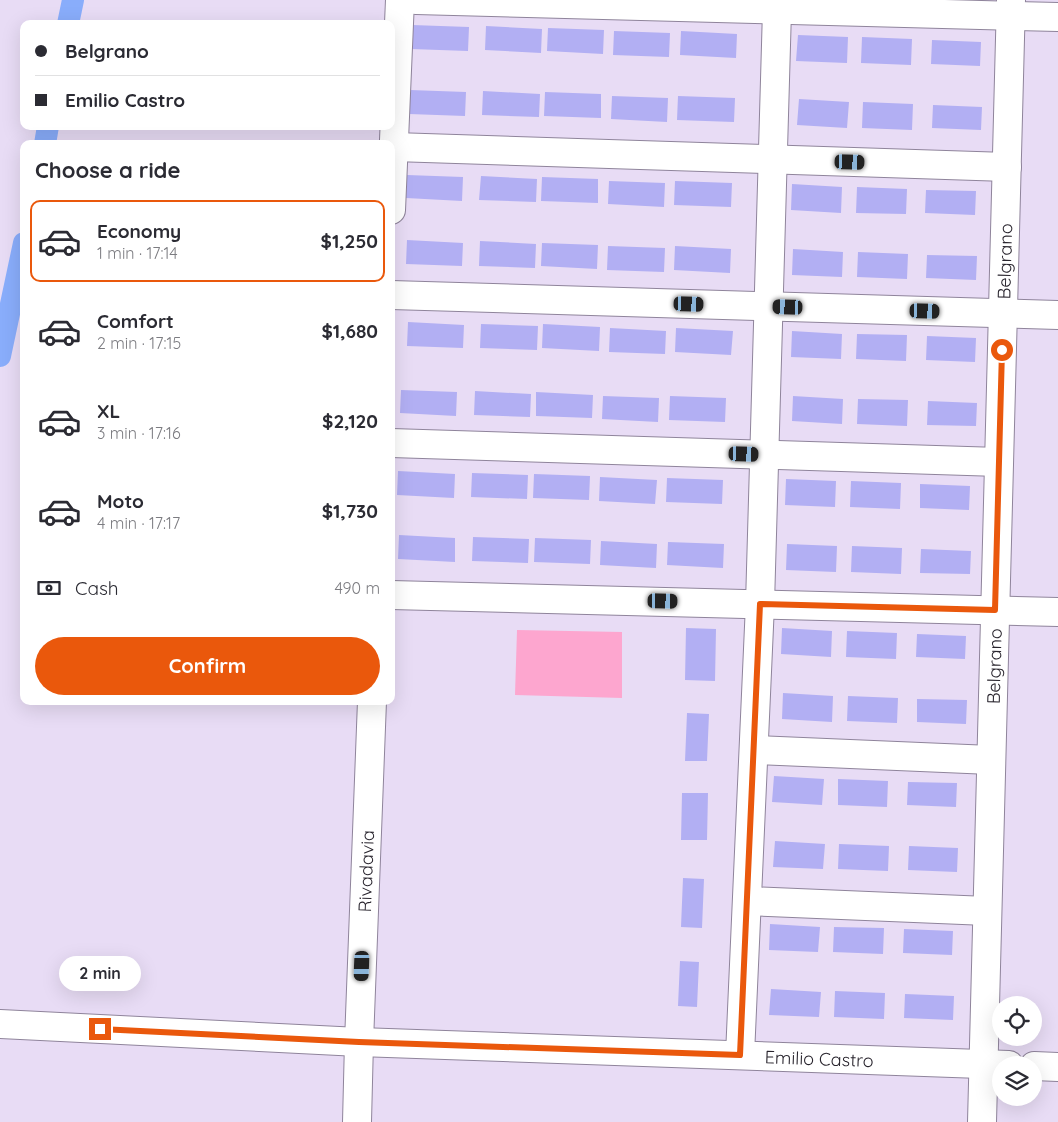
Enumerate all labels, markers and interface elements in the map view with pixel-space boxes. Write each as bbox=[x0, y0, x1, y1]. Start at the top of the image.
text: Belgrano bbox=[65, 39, 149, 63]
text: Emilio Castro bbox=[65, 88, 185, 112]
car bbox=[834, 154, 865, 170]
text: Choose a ride bbox=[35, 156, 180, 184]
icon: car bbox=[37, 219, 82, 264]
text: Economy bbox=[97, 219, 181, 243]
street label: Belgrano bbox=[992, 223, 1017, 300]
text: $1,250 bbox=[321, 229, 378, 253]
text: 1 min · 17:14 bbox=[97, 243, 178, 263]
car bbox=[673, 296, 704, 312]
car bbox=[772, 299, 803, 315]
car bbox=[909, 303, 940, 319]
icon: car bbox=[37, 309, 82, 354]
text: Comfort bbox=[97, 309, 174, 333]
text: $1,680 bbox=[321, 319, 378, 343]
text: 2 min · 17:15 bbox=[97, 333, 181, 353]
route start bbox=[991, 339, 1013, 361]
icon: car bbox=[37, 399, 82, 444]
text: XL bbox=[97, 399, 120, 423]
text: $2,120 bbox=[322, 409, 378, 433]
text: 3 min · 17:16 bbox=[97, 423, 181, 443]
car bbox=[728, 446, 759, 462]
icon: car bbox=[37, 489, 82, 534]
text: Moto bbox=[97, 489, 144, 513]
text: $1,730 bbox=[322, 499, 378, 523]
text: 4 min · 17:17 bbox=[97, 513, 180, 533]
icon: cash bbox=[35, 574, 63, 602]
text: Cash bbox=[75, 576, 119, 600]
text: 490 m bbox=[334, 578, 380, 598]
car bbox=[647, 593, 678, 609]
street label: Belgrano bbox=[981, 628, 1006, 704]
button: Confirm bbox=[35, 637, 380, 695]
street label: Rivadavia bbox=[352, 830, 379, 913]
car bbox=[353, 951, 370, 981]
callout: 2 min bbox=[59, 956, 141, 992]
text: 2 min bbox=[79, 963, 121, 983]
map controls bbox=[992, 996, 1042, 1106]
button: locate bbox=[992, 996, 1042, 1046]
route end bbox=[89, 1018, 111, 1040]
street label: Emilio Castro bbox=[764, 1045, 874, 1072]
button: layers bbox=[992, 1056, 1042, 1106]

